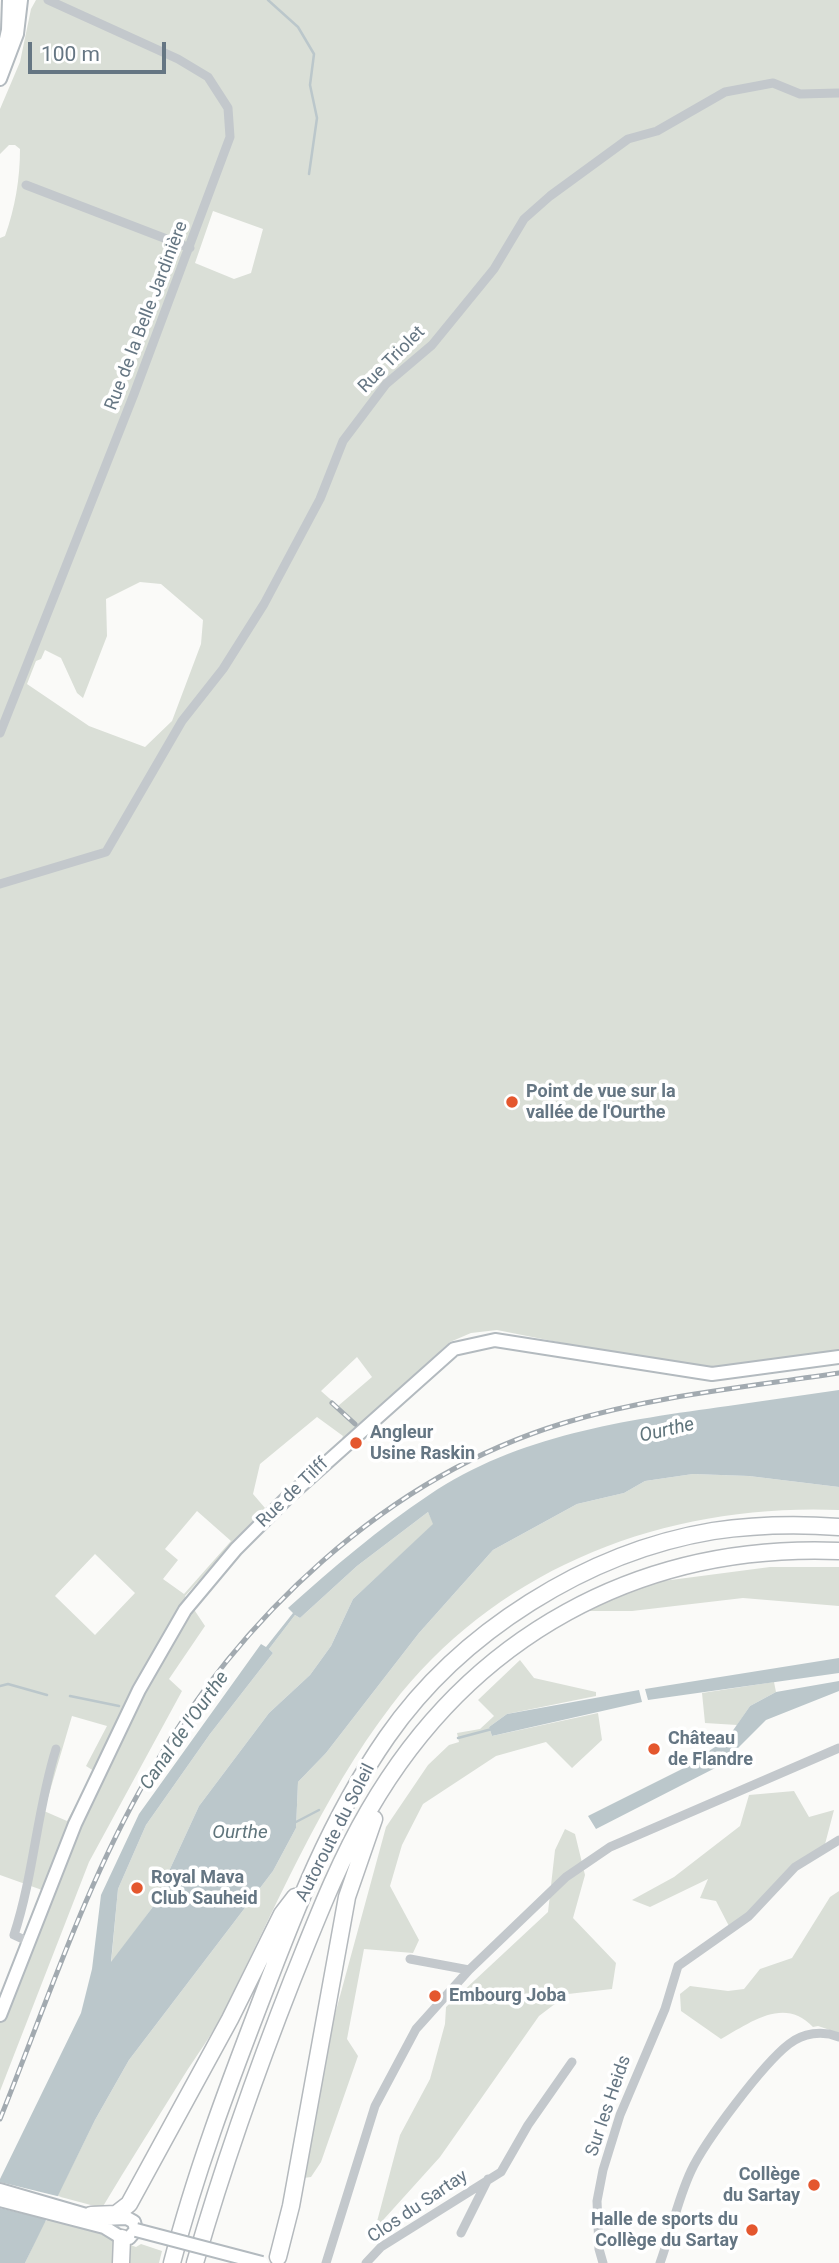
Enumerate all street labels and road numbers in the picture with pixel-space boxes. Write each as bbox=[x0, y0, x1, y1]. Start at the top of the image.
street label: Rue de la Belle Jardinière bbox=[101, 218, 193, 414]
street label: Rue Triolet bbox=[354, 322, 430, 398]
street label: Rue de Tilff bbox=[253, 1454, 333, 1532]
street label: Autoroute du Soleil bbox=[292, 1761, 380, 1905]
street label: Sur les Heids bbox=[582, 2053, 636, 2159]
street label: Clos du Sartay bbox=[364, 2166, 472, 2248]

